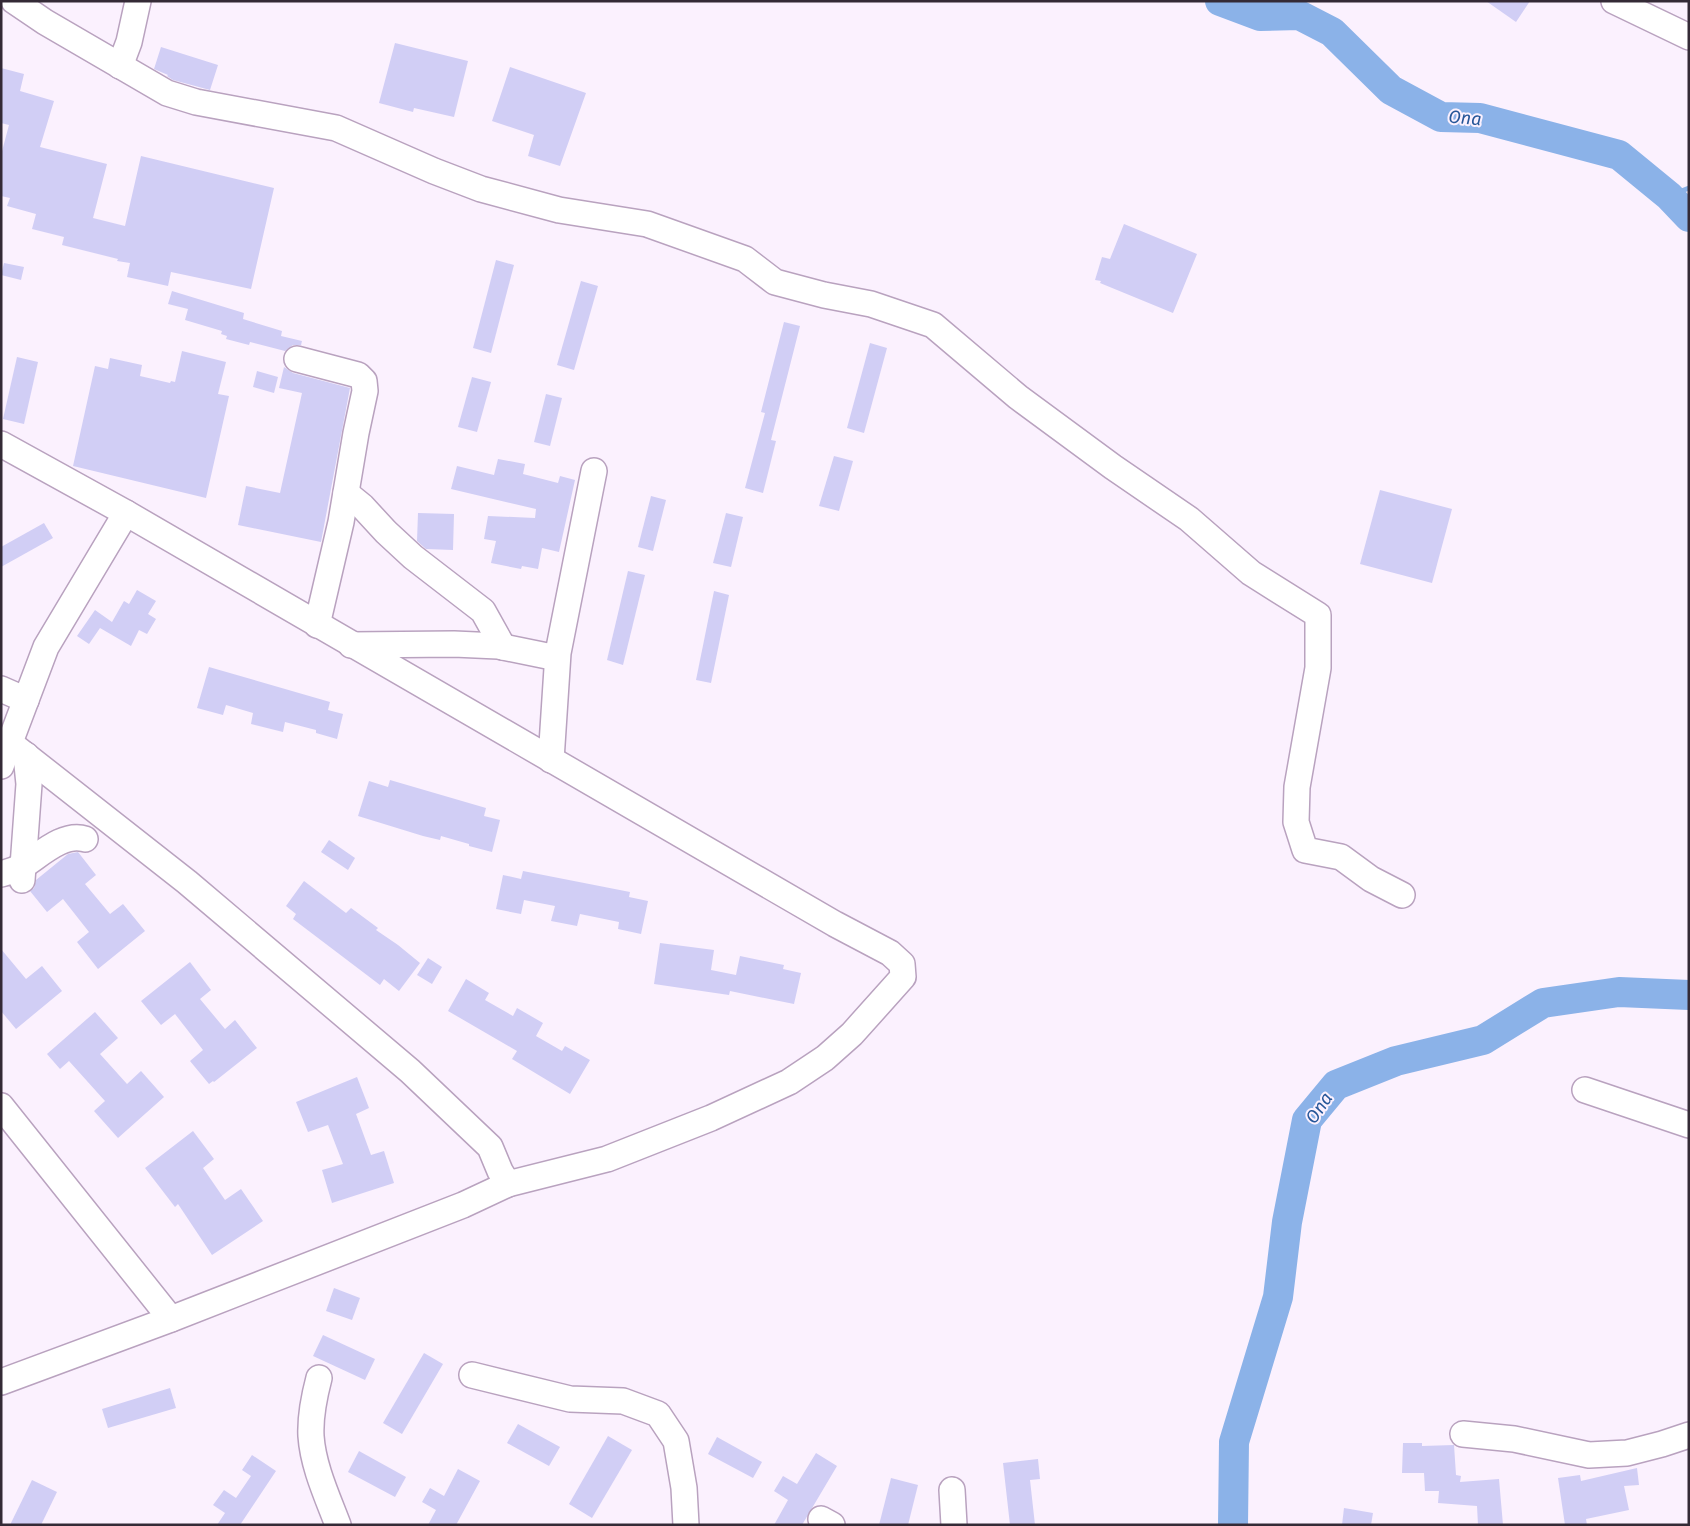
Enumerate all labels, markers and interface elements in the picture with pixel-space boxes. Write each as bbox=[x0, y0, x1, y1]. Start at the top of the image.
water label: Ona bbox=[1448, 106, 1482, 130]
water label: Ona bbox=[1301, 1088, 1337, 1128]

